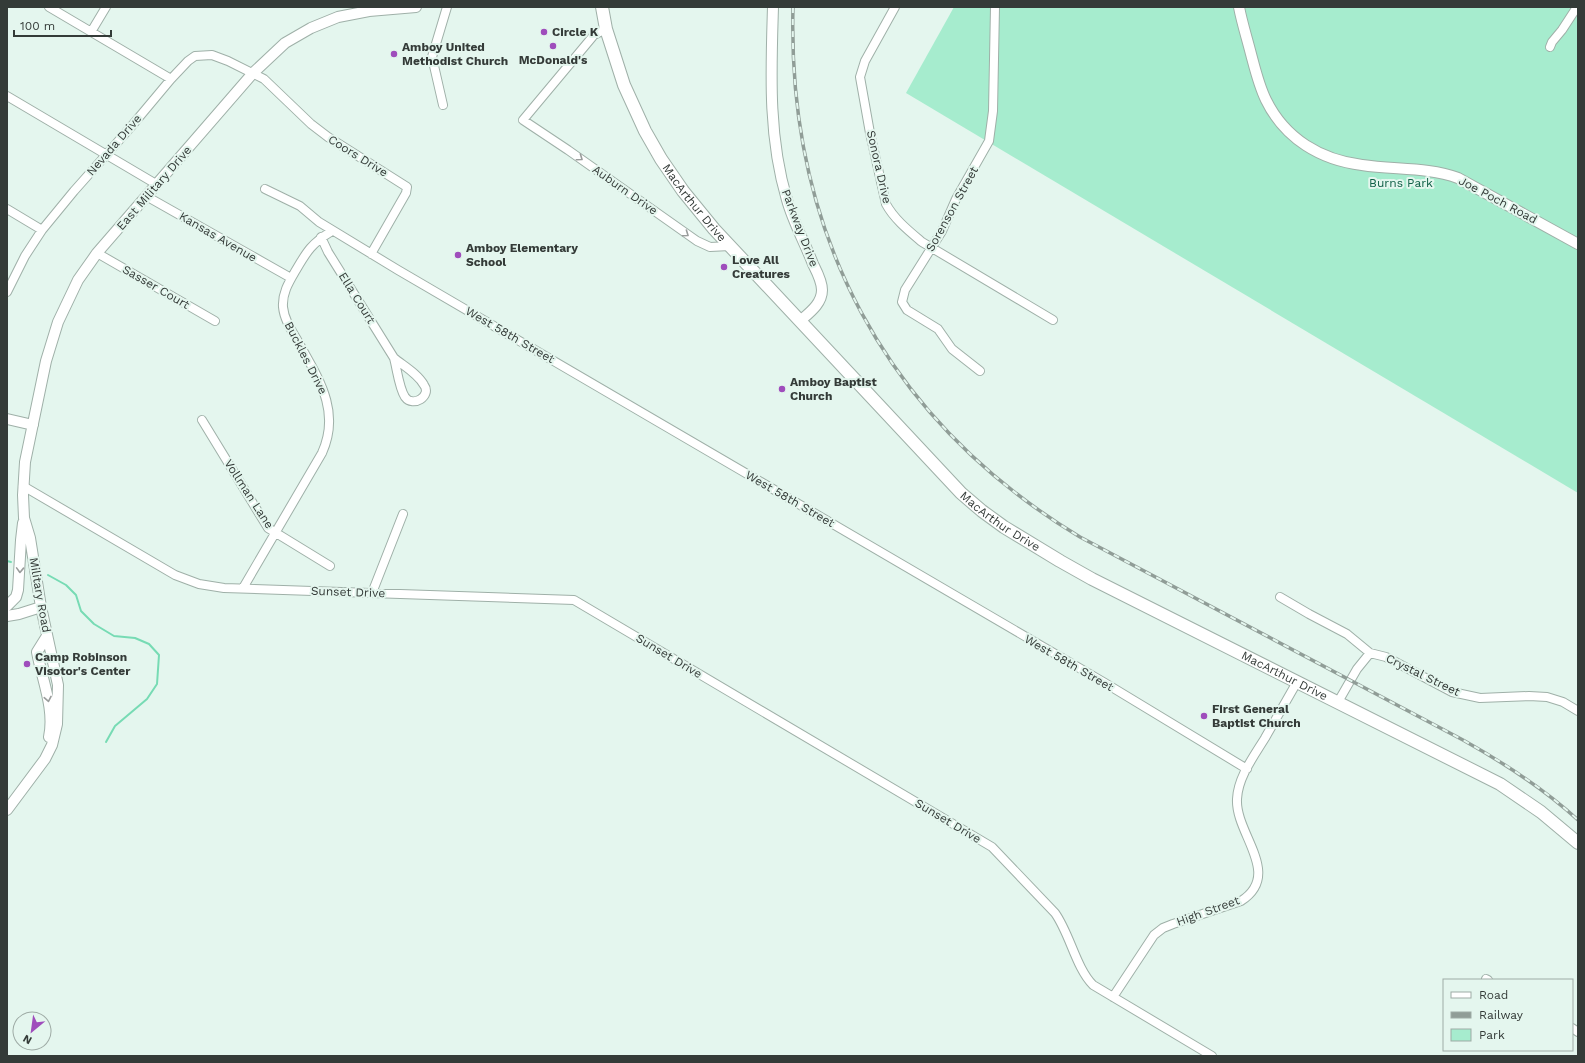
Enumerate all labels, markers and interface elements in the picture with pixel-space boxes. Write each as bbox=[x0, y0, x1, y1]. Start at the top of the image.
scale bar bbox=[14, 12, 111, 38]
text: 100 m bbox=[20, 19, 55, 33]
place label: Circle K bbox=[552, 25, 599, 39]
marker: Circle K bbox=[539, 27, 549, 37]
place label: Amboy United Methodist Church bbox=[402, 40, 508, 68]
marker: McDonald's bbox=[548, 41, 558, 51]
marker: Amboy United Methodist Church bbox=[389, 49, 399, 59]
place label: McDonald's bbox=[519, 53, 588, 67]
street label: Nevada Drive bbox=[84, 112, 144, 178]
street label: Sonora Drive bbox=[864, 129, 894, 205]
street label: Coors Drive bbox=[326, 132, 390, 180]
street label: East Military Drive bbox=[114, 143, 194, 233]
one-way arrow bbox=[576, 153, 583, 160]
street label: MacArthur Drive bbox=[660, 161, 729, 244]
street label: Auburn Drive bbox=[590, 162, 660, 218]
street label: Sorenson Street bbox=[923, 164, 981, 254]
street label: Joe Poch Road bbox=[1456, 173, 1540, 227]
park label: Burns Park bbox=[1369, 176, 1433, 190]
street label: Parkway Drive bbox=[779, 187, 821, 269]
street label: Kansas Avenue bbox=[177, 209, 259, 265]
one-way arrow bbox=[682, 229, 689, 236]
place label: Amboy Elementary School bbox=[466, 241, 578, 269]
marker: Amboy Elementary School bbox=[453, 250, 463, 260]
place label: Love All Creatures bbox=[732, 253, 791, 281]
street label: Sasser Court bbox=[120, 262, 192, 312]
marker: Love All Creatures bbox=[719, 262, 729, 272]
street label: Ella Court bbox=[336, 270, 378, 326]
street label: West 58th Street bbox=[463, 304, 557, 366]
street label: Buckles Drive bbox=[282, 319, 330, 397]
place label: Amboy Baptist Church bbox=[790, 375, 877, 403]
marker: Amboy Baptist Church bbox=[777, 384, 787, 394]
street label: Vollman Lane bbox=[221, 457, 277, 531]
street label: West 58th Street bbox=[743, 468, 837, 530]
street label: MacArthur Drive bbox=[957, 489, 1043, 554]
street label: Military Road bbox=[26, 556, 54, 634]
one-way arrow bbox=[16, 567, 24, 573]
street label: Sunset Drive bbox=[311, 584, 386, 600]
street label: Sunset Drive bbox=[633, 631, 705, 681]
street label: West 58th Street bbox=[1022, 632, 1116, 694]
street label: MacArthur Drive bbox=[1239, 648, 1330, 703]
place label: Camp Robinson Visotor's Center bbox=[35, 650, 131, 678]
street label: Crystal Street bbox=[1384, 651, 1462, 699]
marker: Camp Robinson Visotor's Center bbox=[22, 659, 32, 669]
one-way arrow bbox=[43, 696, 52, 702]
place label: First General Baptist Church bbox=[1212, 702, 1301, 730]
marker: First General Baptist Church bbox=[1199, 711, 1209, 721]
street label: Sunset Drive bbox=[912, 796, 984, 846]
street label: High Street bbox=[1175, 893, 1241, 929]
legend bbox=[1443, 979, 1573, 1051]
text: Road bbox=[1479, 988, 1508, 1002]
text: Railway bbox=[1479, 1008, 1524, 1022]
north arrow bbox=[12, 1011, 52, 1051]
text: Park bbox=[1479, 1028, 1505, 1042]
text: N bbox=[21, 1032, 34, 1047]

